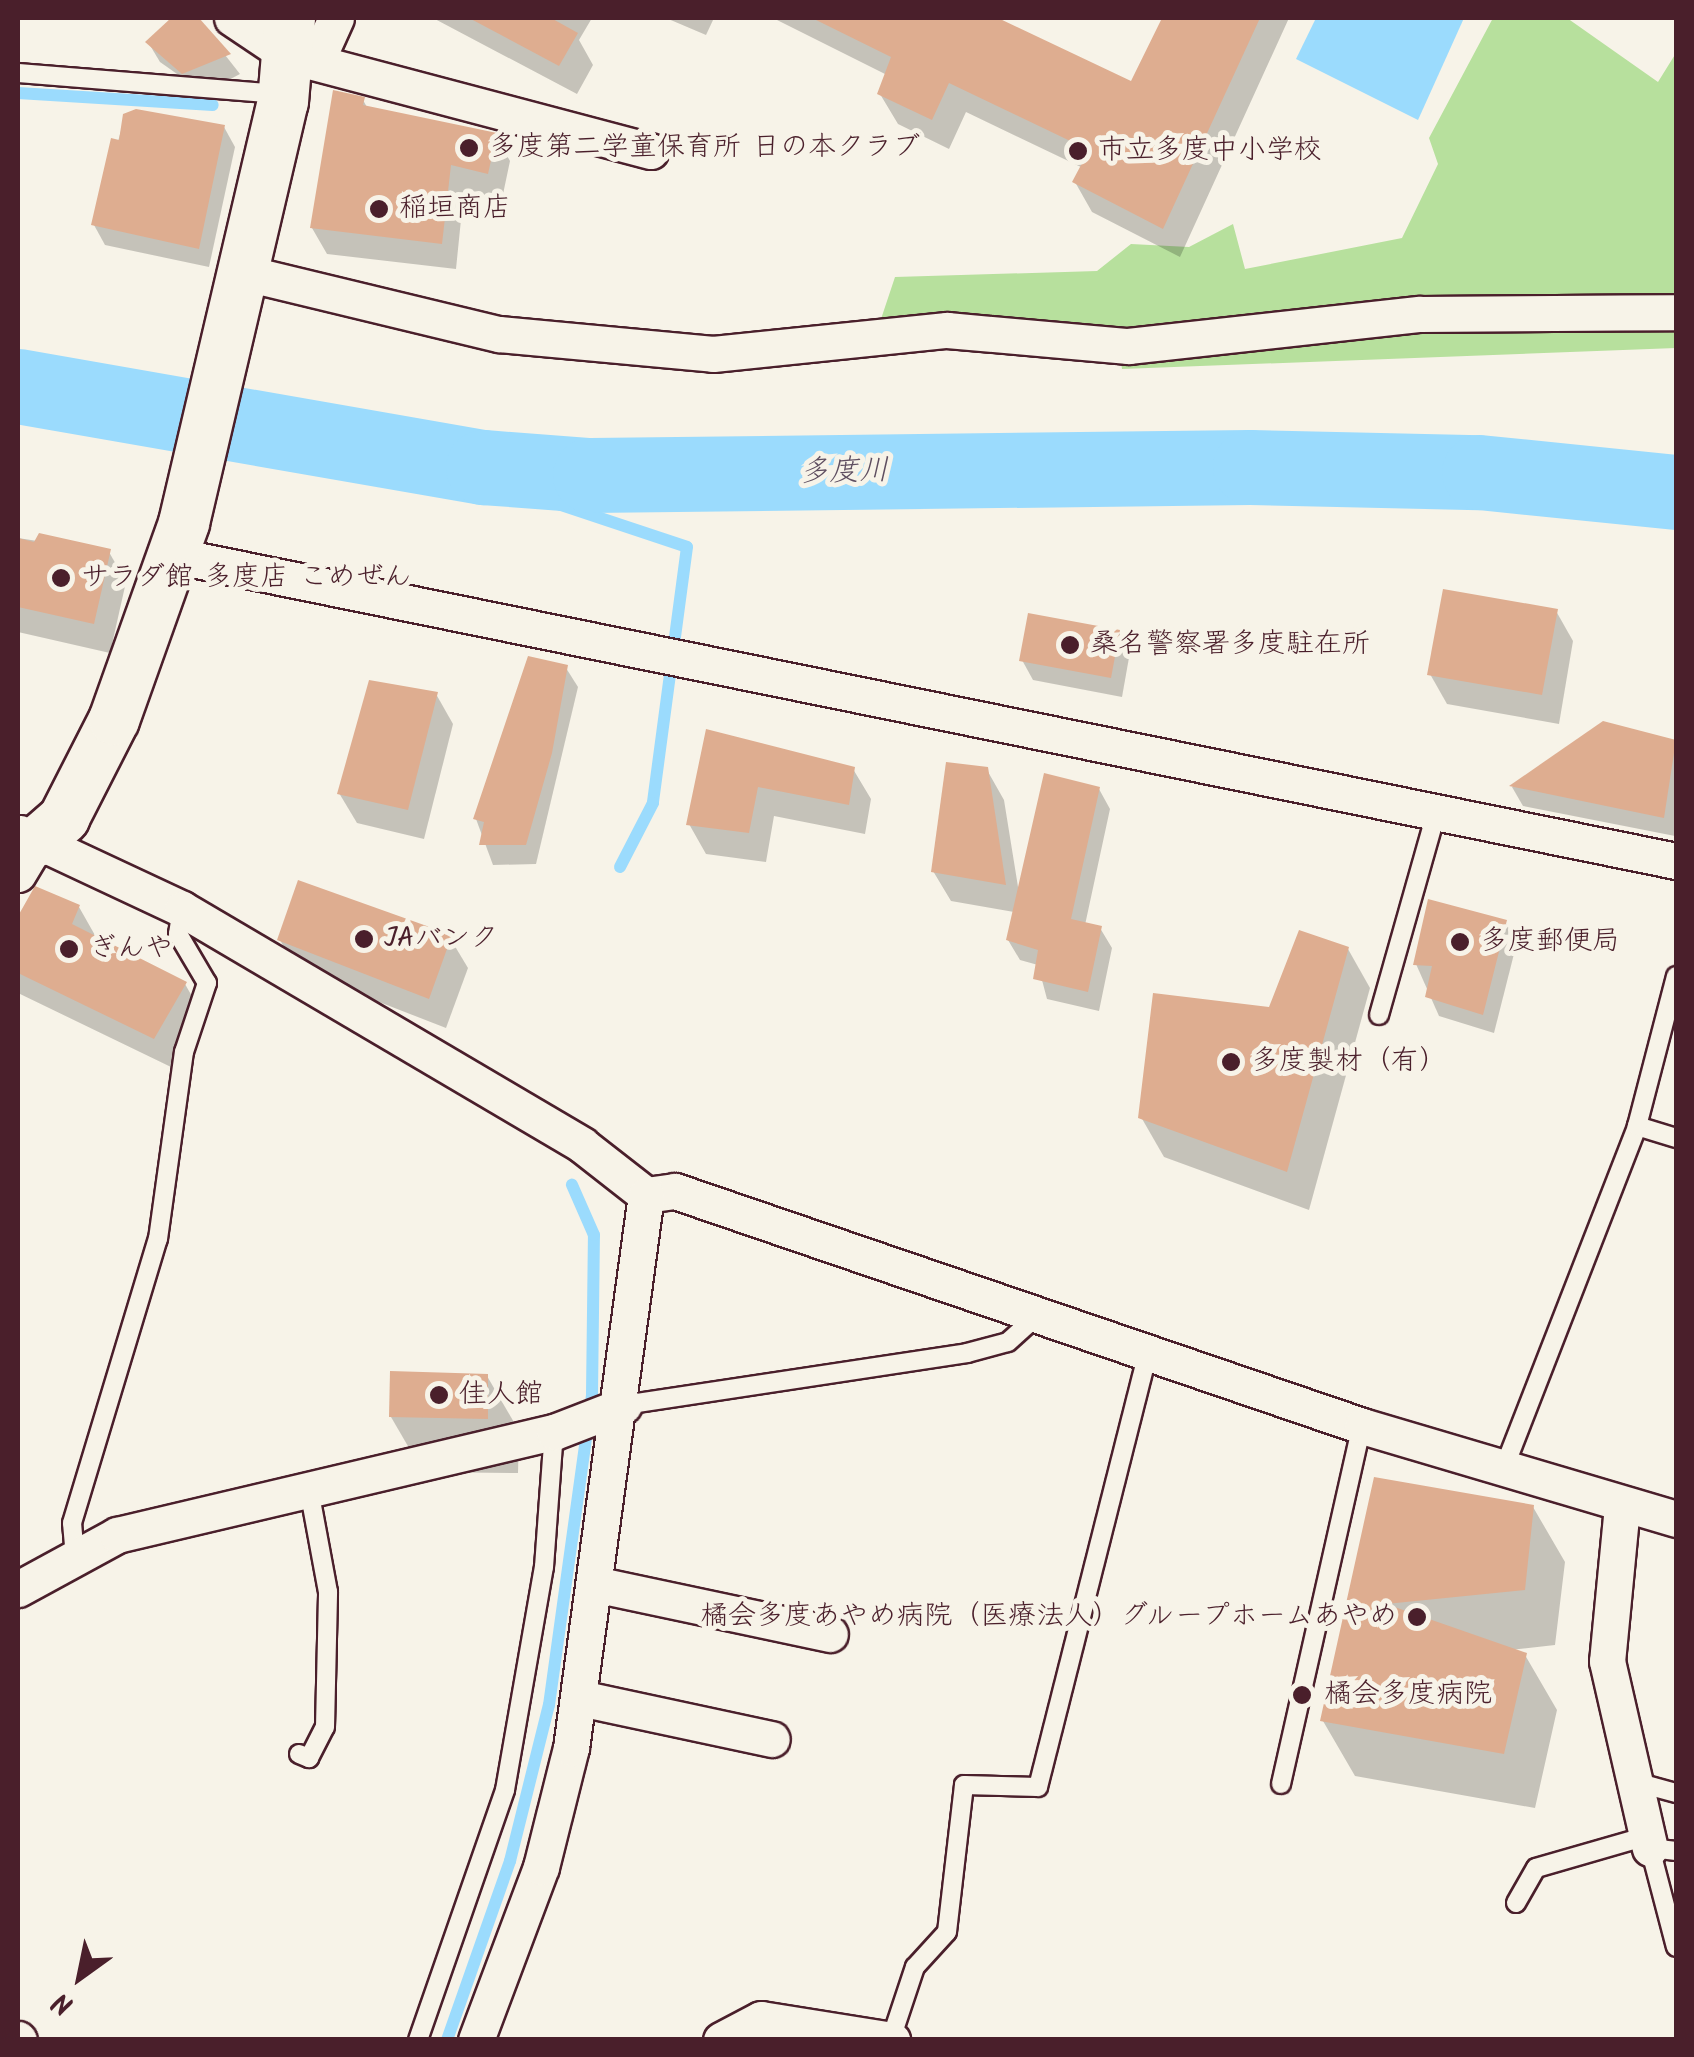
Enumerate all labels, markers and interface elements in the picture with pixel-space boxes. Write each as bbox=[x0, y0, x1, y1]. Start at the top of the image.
place label: 多度第二学童保育所 日の本クラブ bbox=[489, 131, 920, 165]
place label: 市立多度中小学校 bbox=[1098, 134, 1322, 168]
marker: 多度第二学童保育所 日の本クラブ bbox=[458, 137, 480, 159]
marker: 市立多度中小学校 bbox=[1067, 140, 1089, 162]
place label: 稲垣商店 bbox=[399, 192, 511, 226]
marker: 稲垣商店 bbox=[368, 198, 390, 220]
water label: 多度川 bbox=[799, 453, 889, 491]
place label: サラダ館 多度店 こめぜん bbox=[81, 561, 411, 595]
marker: サラダ館 多度店 こめぜん bbox=[50, 567, 72, 589]
place label: 桑名警察署多度駐在所 bbox=[1090, 628, 1370, 662]
marker: 桑名警察署多度駐在所 bbox=[1059, 634, 1081, 656]
place label: JAバンク bbox=[384, 922, 498, 956]
place label: 多度郵便局 bbox=[1480, 925, 1620, 959]
marker: JAバンク bbox=[353, 928, 375, 950]
marker: 多度郵便局 bbox=[1449, 931, 1471, 953]
place label: ぎんや bbox=[89, 932, 173, 966]
marker: ぎんや bbox=[58, 938, 80, 960]
place label: 多度製材（有） bbox=[1251, 1045, 1447, 1079]
marker: 多度製材（有） bbox=[1220, 1051, 1242, 1073]
place label: 佳人館 bbox=[459, 1378, 543, 1412]
marker: 佳人館 bbox=[428, 1384, 450, 1406]
place label: 橘会多度あやめ病院（医療法人）グループホームあやめ bbox=[696, 1600, 1397, 1634]
marker: 橘会多度あやめ病院（医療法人）グループホームあやめ bbox=[1406, 1606, 1428, 1628]
place label: 橘会多度病院 bbox=[1324, 1678, 1492, 1712]
marker: 橘会多度病院 bbox=[1289, 1682, 1315, 1708]
north arrow bbox=[30, 1927, 130, 2027]
text: N bbox=[44, 1979, 83, 2026]

